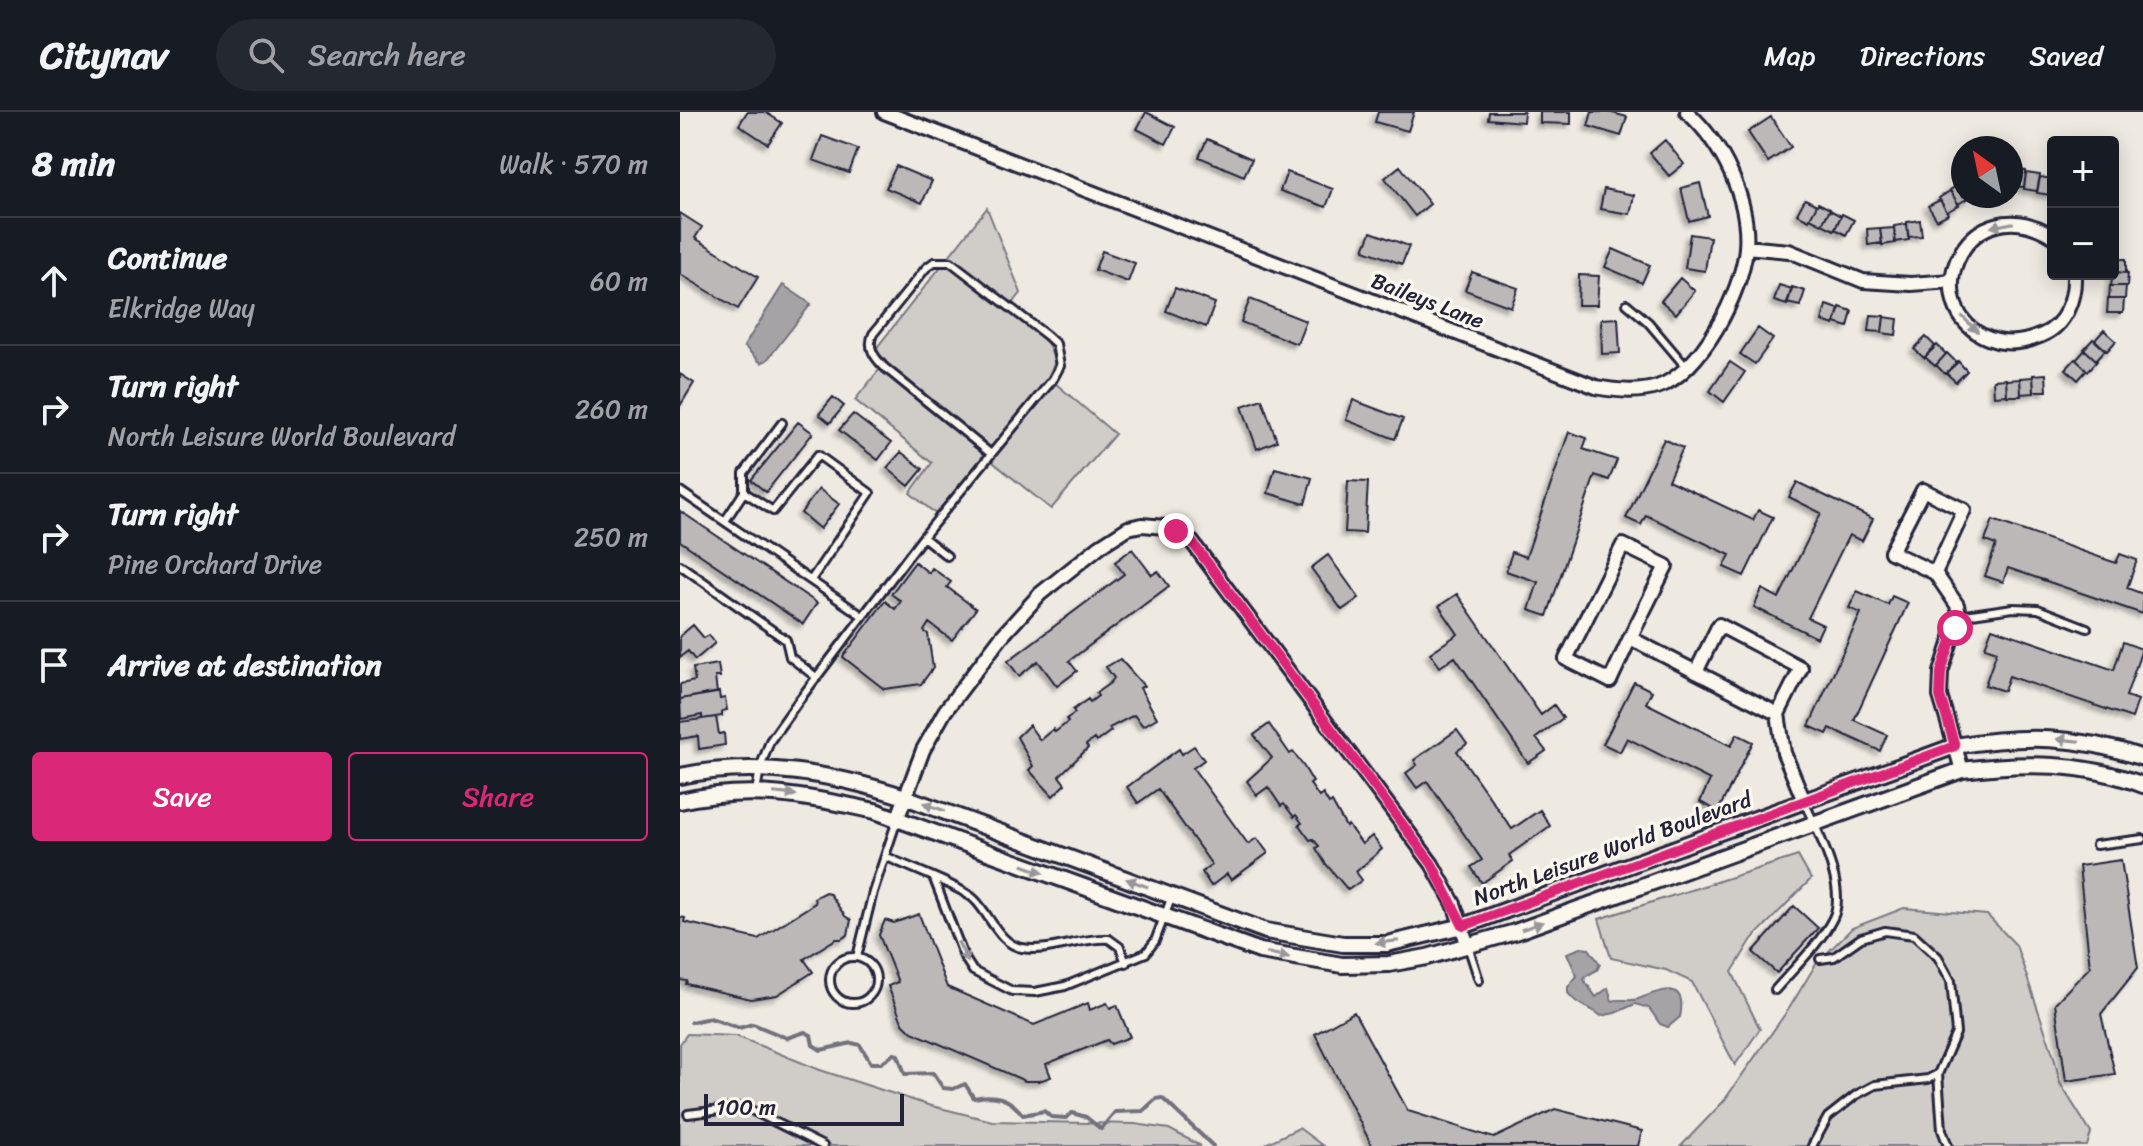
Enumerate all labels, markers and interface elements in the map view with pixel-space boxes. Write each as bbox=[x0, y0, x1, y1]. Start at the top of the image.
search box bbox=[216, 19, 776, 91]
text: Citynav bbox=[40, 22, 168, 89]
text: Search here bbox=[308, 28, 466, 82]
text: Map bbox=[1764, 31, 1816, 80]
text: Directions bbox=[1860, 31, 1985, 80]
text: Saved bbox=[2029, 31, 2103, 80]
icon: search bbox=[244, 33, 288, 77]
text: 8 min bbox=[32, 134, 115, 194]
north arrow bbox=[1951, 136, 2023, 208]
map controls bbox=[2047, 136, 2119, 280]
button: + bbox=[2047, 136, 2119, 208]
text: Walk · 570 m bbox=[499, 141, 648, 187]
button: − bbox=[2047, 208, 2119, 280]
one-way arrow bbox=[1990, 219, 2015, 231]
text: Continue bbox=[108, 231, 227, 285]
text: 60 m bbox=[590, 258, 648, 304]
icon: ahead bbox=[32, 259, 76, 303]
street label: Baileys Lane bbox=[1366, 261, 1490, 340]
text: Elkridge Way bbox=[108, 285, 255, 331]
one-way arrow bbox=[1960, 314, 1979, 333]
text: Turn right bbox=[108, 359, 238, 413]
text: 260 m bbox=[575, 386, 648, 432]
icon: right bbox=[32, 387, 76, 431]
text: North Leisure World Boulevard bbox=[108, 413, 456, 459]
text: Turn right bbox=[108, 487, 238, 541]
route end bbox=[1158, 513, 1194, 549]
text: 250 m bbox=[574, 514, 648, 560]
icon: right bbox=[32, 515, 76, 559]
text: Pine Orchard Drive bbox=[108, 541, 322, 587]
route start bbox=[1937, 610, 1973, 646]
text: Arrive at destination bbox=[108, 638, 382, 692]
icon: arrive bbox=[32, 643, 76, 687]
one-way arrow bbox=[2055, 733, 2080, 746]
button: Save bbox=[32, 752, 332, 841]
button: Share bbox=[348, 752, 648, 841]
street label: North Leisure World Boulevard bbox=[1467, 779, 1758, 917]
one-way arrow bbox=[773, 788, 798, 801]
one-way arrow bbox=[922, 800, 946, 813]
one-way arrow bbox=[1021, 863, 1045, 875]
one-way arrow bbox=[1125, 876, 1149, 889]
one-way arrow bbox=[1520, 919, 1544, 932]
one-way arrow bbox=[1374, 936, 1399, 949]
one-way arrow bbox=[956, 940, 970, 963]
one-way arrow bbox=[1266, 949, 1291, 962]
text: 100 m bbox=[716, 1088, 776, 1127]
scale bar bbox=[704, 1090, 904, 1126]

